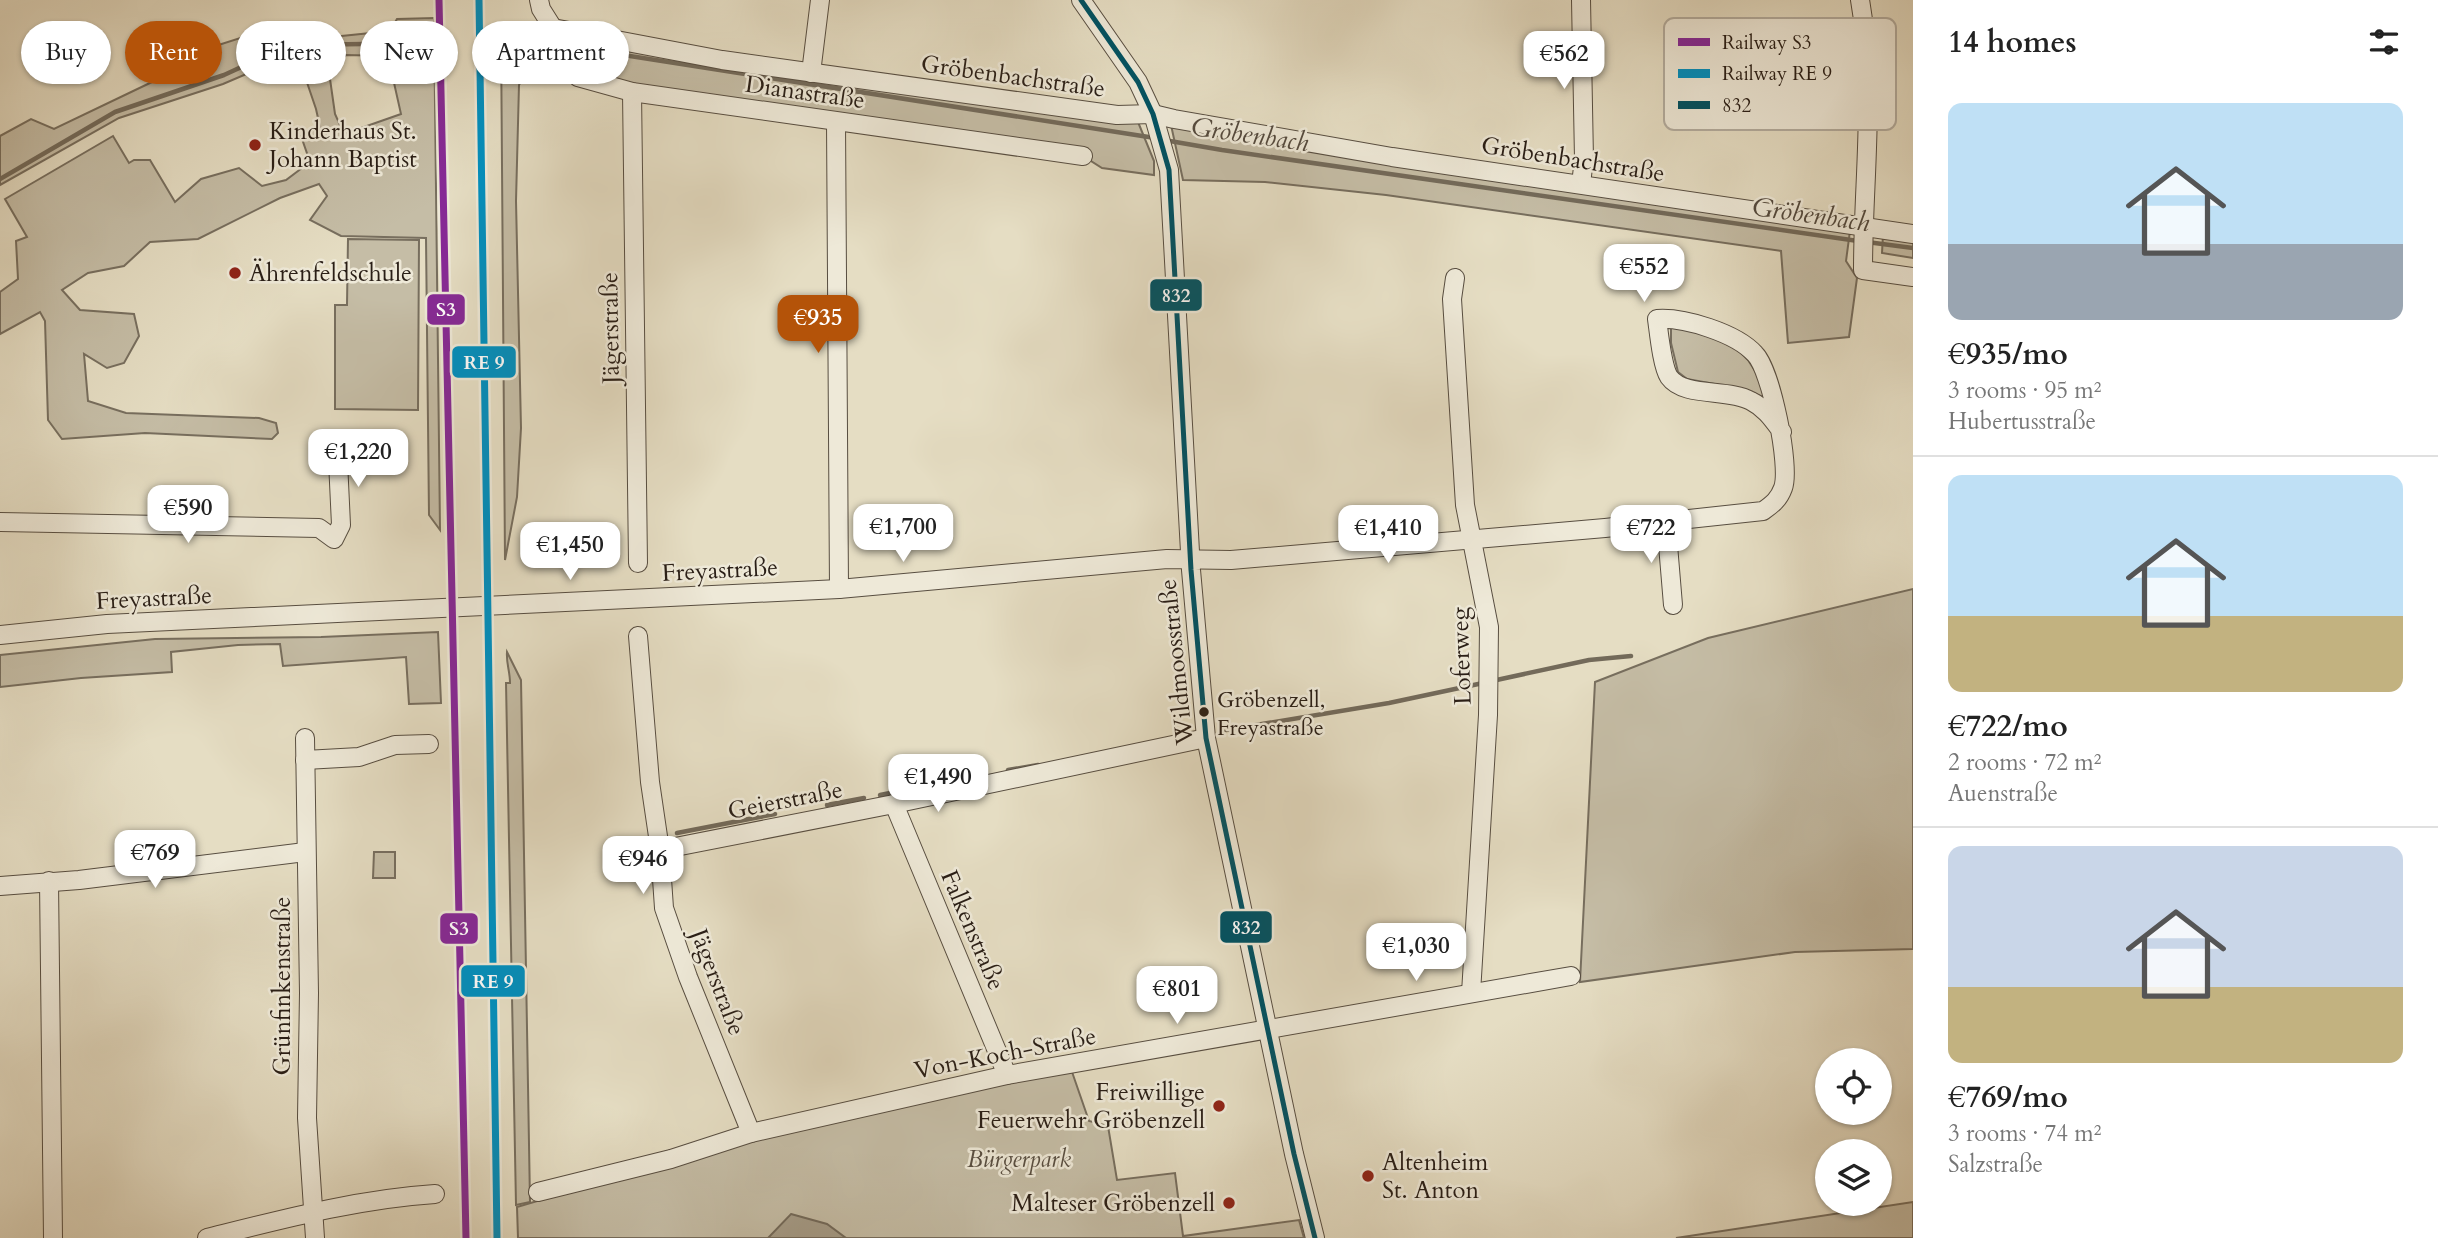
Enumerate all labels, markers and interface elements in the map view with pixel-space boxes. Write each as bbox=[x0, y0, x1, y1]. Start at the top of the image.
legend bbox=[1664, 18, 1896, 130]
chip: Buy bbox=[21, 21, 111, 84]
chip: Rent bbox=[125, 21, 222, 84]
chip: Filters bbox=[236, 21, 346, 84]
chip: New bbox=[360, 21, 458, 84]
chip: Apartment bbox=[472, 21, 629, 84]
text: 14 homes bbox=[1948, 22, 2077, 63]
icon: filters bbox=[2365, 23, 2403, 61]
text: Railway S3 bbox=[1722, 30, 1811, 56]
pin: €562 bbox=[1523, 32, 1605, 91]
text: €562 bbox=[1539, 38, 1589, 69]
street label: Gröbenbachstraße bbox=[919, 47, 1107, 106]
text: Railway RE 9 bbox=[1722, 61, 1832, 87]
street label: Dianastraße bbox=[743, 68, 867, 117]
text: 832 bbox=[1722, 93, 1751, 119]
water label: Gröbenbach bbox=[1189, 109, 1311, 160]
place label: Kinderhaus St. Johann Baptist bbox=[266, 115, 417, 176]
street label: Gröbenbachstraße bbox=[1479, 129, 1667, 190]
marker: Kinderhaus St. Johann Baptist bbox=[247, 137, 263, 153]
icon: home bbox=[2113, 148, 2239, 274]
water label: Gröbenbach bbox=[1750, 189, 1872, 240]
pin: €552 bbox=[1603, 244, 1685, 304]
text: €552 bbox=[1619, 251, 1669, 282]
place label: Ährenfeldschule bbox=[249, 257, 412, 290]
marker: Ährenfeldschule bbox=[227, 265, 243, 281]
street label: Jägerstraße bbox=[593, 272, 628, 387]
line badge: 832 bbox=[1149, 278, 1203, 312]
text: 832 bbox=[1161, 283, 1191, 309]
line badge: S3 bbox=[426, 293, 466, 326]
pin: €935 bbox=[777, 296, 859, 355]
text: S3 bbox=[436, 297, 456, 323]
text: €935 bbox=[793, 302, 843, 333]
text: €935/mo bbox=[1948, 334, 2068, 375]
line badge: RE 9 bbox=[451, 345, 517, 379]
text: RE 9 bbox=[464, 350, 505, 376]
text: 3 rooms · 95 m² bbox=[1948, 375, 2101, 406]
text: Hubertusstraße bbox=[1948, 406, 2096, 437]
pin: €1,220 bbox=[301, 430, 415, 489]
text: €1,220 bbox=[324, 436, 392, 467]
pin: €590 bbox=[147, 486, 229, 545]
text: €590 bbox=[163, 492, 213, 523]
pin: €1,700 bbox=[846, 504, 960, 564]
pin: €1,410 bbox=[1331, 505, 1445, 565]
pin: €722 bbox=[1610, 505, 1692, 565]
text: €1,700 bbox=[869, 511, 937, 542]
text: €1,410 bbox=[1354, 512, 1422, 543]
text: €722 bbox=[1626, 512, 1676, 543]
icon: home bbox=[2113, 520, 2239, 646]
pin: €1,450 bbox=[513, 522, 627, 582]
text: €1,450 bbox=[536, 529, 604, 560]
street label: Freyastraße bbox=[661, 551, 779, 590]
street label: Wildmoosstraße bbox=[1151, 578, 1202, 747]
street label: Freyastraße bbox=[95, 579, 213, 618]
street label: Loferweg bbox=[1443, 606, 1480, 706]
place label: Gröbenzell, Freyastraße bbox=[1217, 685, 1325, 743]
marker: Gröbenzell, Freyastraße bbox=[1197, 705, 1211, 719]
text: €722/mo bbox=[1948, 706, 2068, 747]
text: 2 rooms · 72 m² bbox=[1948, 747, 2101, 778]
pin: €1,490 bbox=[881, 754, 995, 814]
text: €1,490 bbox=[904, 761, 972, 792]
street label: Geierstraße bbox=[725, 773, 845, 828]
text: Auenstraße bbox=[1948, 778, 2058, 809]
pin: €769 bbox=[114, 830, 196, 890]
pin: €946 bbox=[602, 836, 684, 896]
text: €769 bbox=[130, 837, 180, 868]
text: €946 bbox=[618, 843, 668, 874]
street label: Falkenstraße bbox=[932, 865, 1013, 995]
icon: home bbox=[2113, 891, 2239, 1017]
street label: Grünfinkenstraße bbox=[266, 896, 299, 1076]
line badge: 832 bbox=[1219, 910, 1273, 944]
line badge: S3 bbox=[439, 912, 479, 945]
text: 832 bbox=[1231, 915, 1261, 941]
text: S3 bbox=[449, 916, 469, 942]
street label: Jägerstraße bbox=[681, 921, 753, 1040]
pin: €1,030 bbox=[1359, 923, 1473, 983]
text: €1,030 bbox=[1382, 930, 1450, 961]
line badge: RE 9 bbox=[460, 964, 526, 998]
pin: €801 bbox=[1136, 967, 1218, 1026]
text: RE 9 bbox=[473, 969, 514, 995]
text: €801 bbox=[1152, 973, 1202, 1004]
street label: Von-Koch-Straße bbox=[911, 1020, 1099, 1087]
map controls bbox=[1815, 1048, 1892, 1216]
button: locate bbox=[1815, 1048, 1892, 1125]
place label: Freiwillige Feuerwehr Gröbenzell bbox=[977, 1076, 1205, 1137]
text: €769/mo bbox=[1948, 1077, 2068, 1118]
marker: Freiwillige Feuerwehr Gröbenzell bbox=[1211, 1098, 1227, 1114]
text: 3 rooms · 74 m² bbox=[1948, 1118, 2101, 1149]
button: layers bbox=[1815, 1139, 1892, 1216]
park label: Bürgerpark bbox=[967, 1143, 1071, 1176]
place label: Altenheim St. Anton bbox=[1382, 1146, 1489, 1207]
text: Salzstraße bbox=[1948, 1149, 2043, 1180]
marker: Altenheim St. Anton bbox=[1360, 1168, 1376, 1184]
place label: Malteser Gröbenzell bbox=[1011, 1187, 1215, 1220]
marker: Malteser Gröbenzell bbox=[1221, 1195, 1237, 1211]

